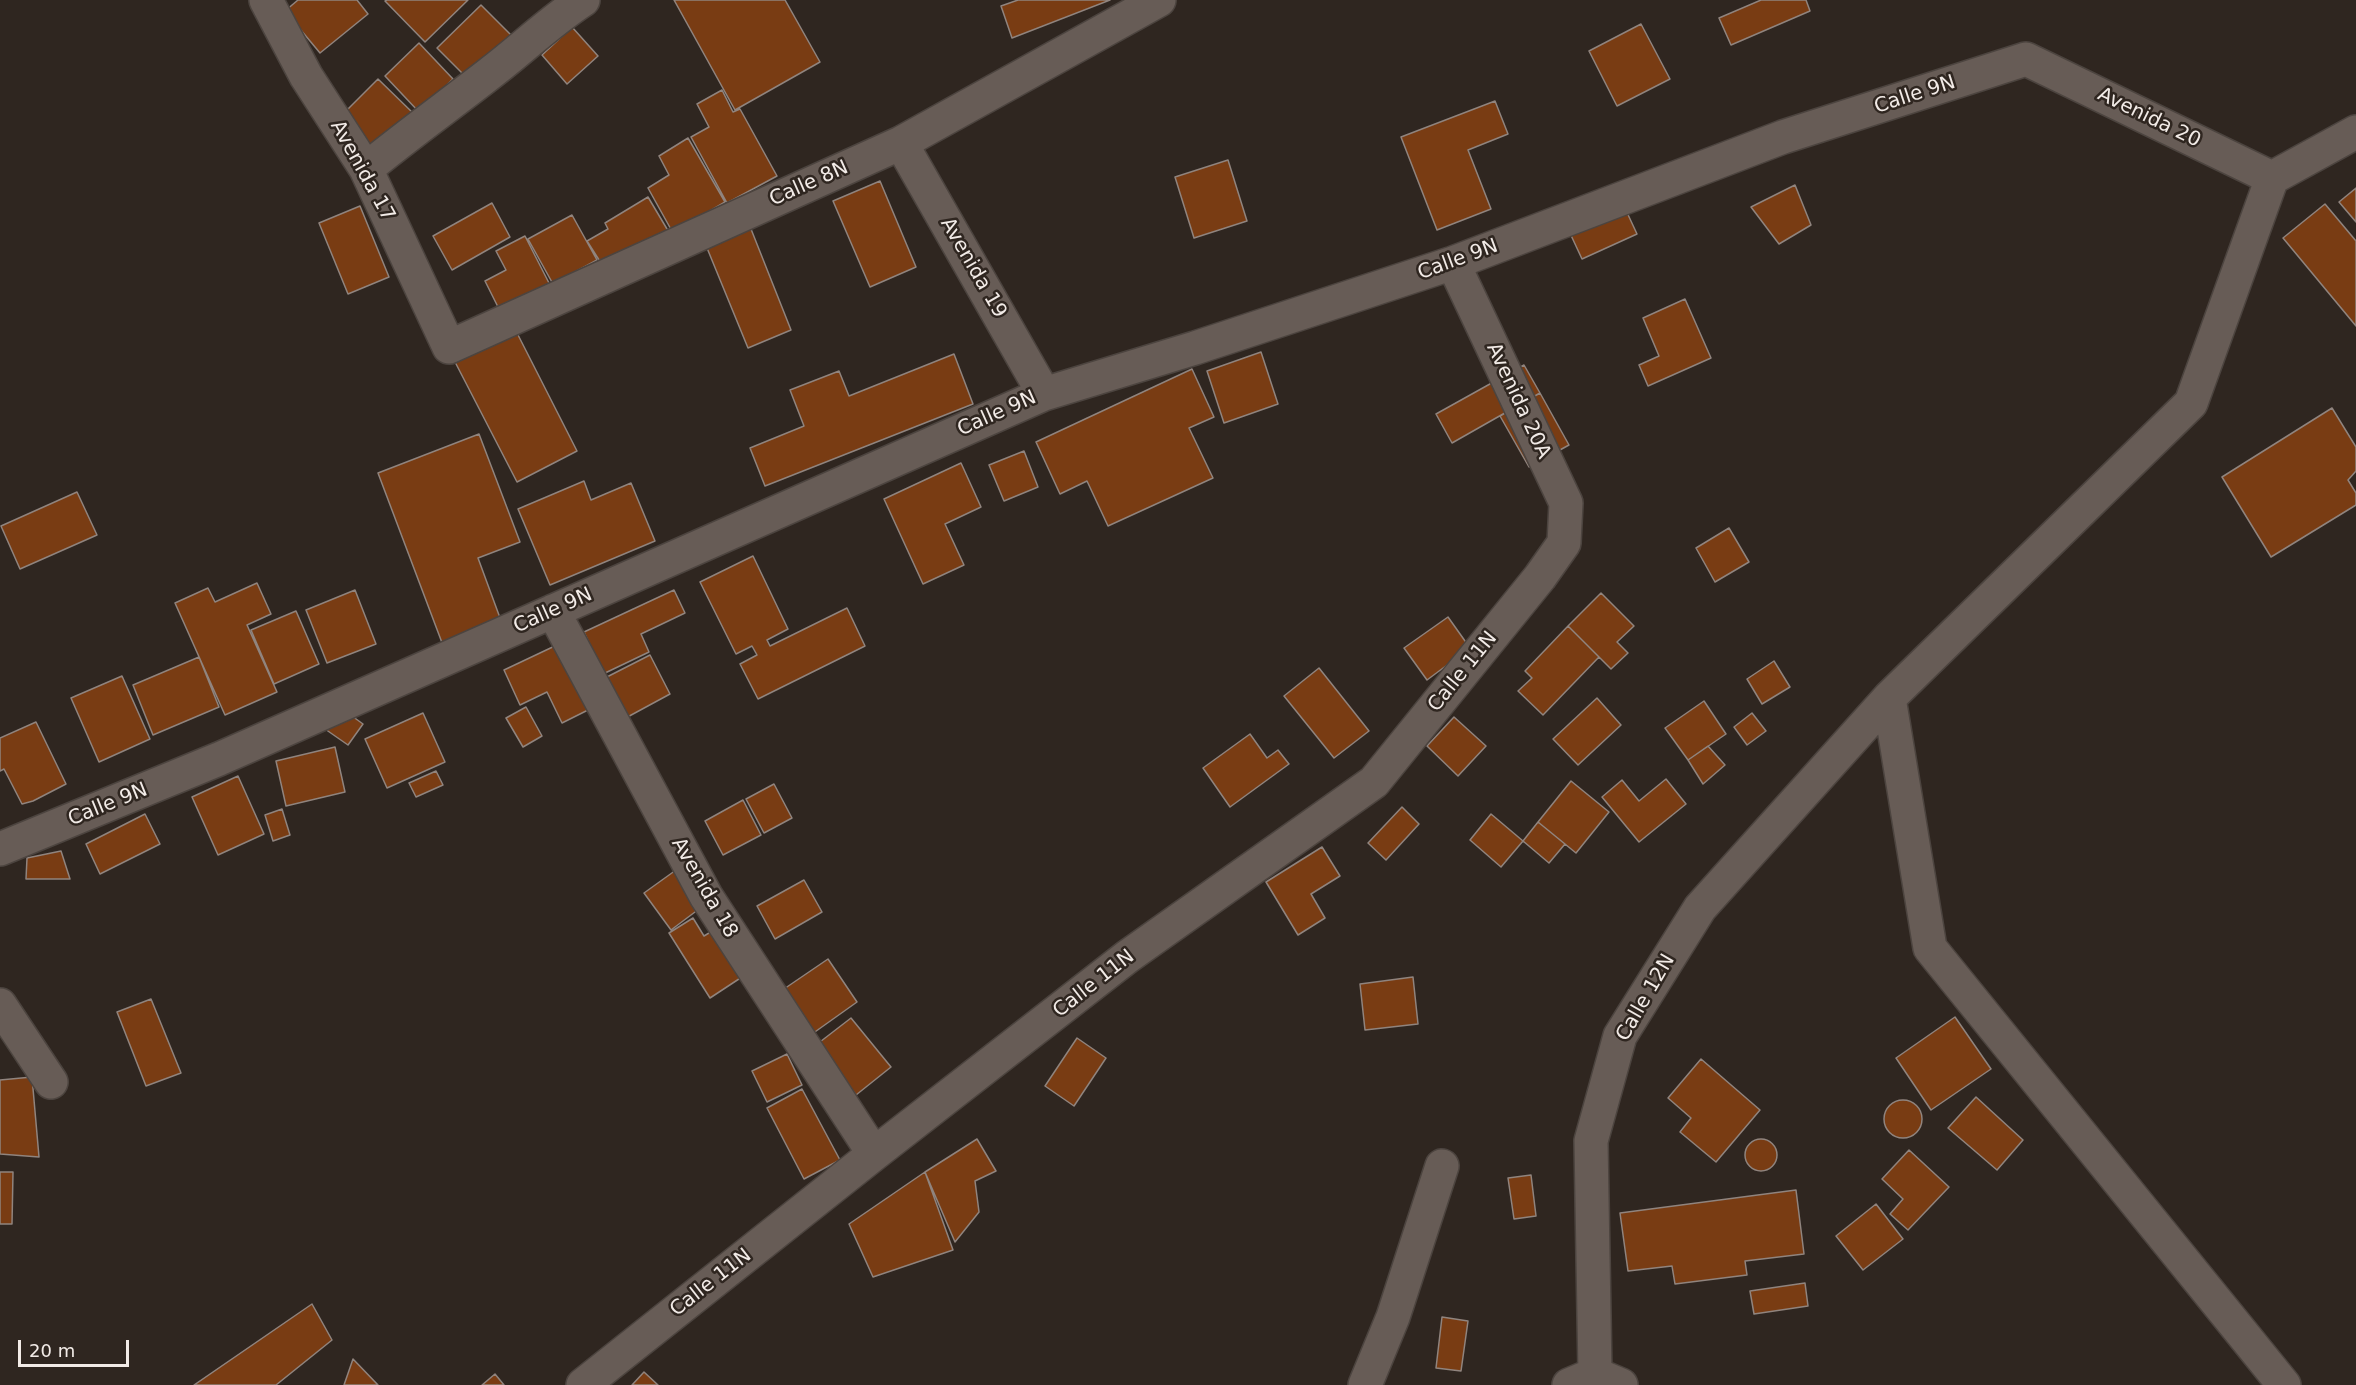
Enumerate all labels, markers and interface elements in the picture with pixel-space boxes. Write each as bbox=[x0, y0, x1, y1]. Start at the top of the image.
street label: Calle 9N bbox=[1871, 71, 1959, 119]
street label: Avenida 20 bbox=[2094, 83, 2204, 153]
street label: Avenida 17 bbox=[324, 116, 400, 226]
street label: Calle 8N bbox=[766, 156, 852, 212]
street label: Avenida 19 bbox=[935, 214, 1011, 322]
street label: Calle 9N bbox=[1415, 234, 1501, 286]
street label: Avenida 20A bbox=[1481, 339, 1555, 463]
street label: Calle 9N bbox=[954, 386, 1040, 442]
street label: Calle 9N bbox=[510, 583, 596, 639]
street label: Calle 11N bbox=[1423, 627, 1503, 717]
street label: Calle 9N bbox=[65, 778, 151, 832]
street label: Avenida 18 bbox=[666, 834, 742, 942]
street label: Calle 11N bbox=[1049, 945, 1139, 1023]
street label: Calle 12N bbox=[1612, 950, 1680, 1046]
street label: Calle 11N bbox=[666, 1244, 756, 1322]
scale bar bbox=[21, 1328, 132, 1366]
text: 20 m bbox=[29, 1340, 75, 1361]

